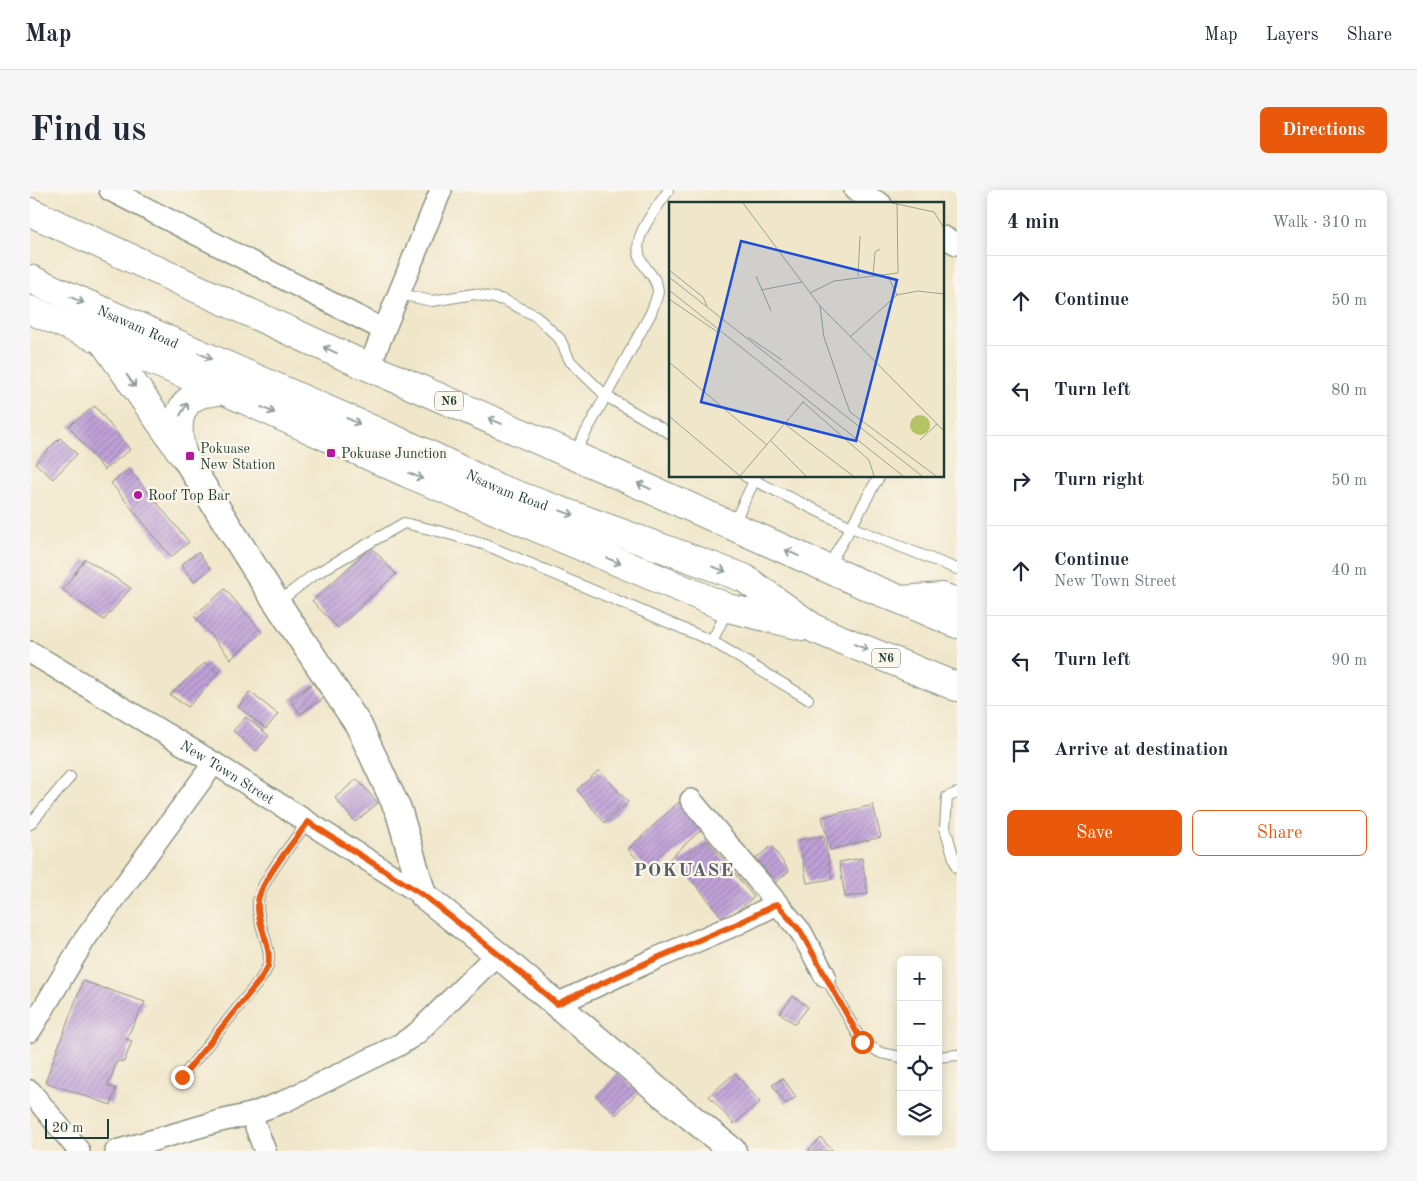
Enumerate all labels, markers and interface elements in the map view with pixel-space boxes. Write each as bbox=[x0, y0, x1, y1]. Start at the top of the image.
text: Map bbox=[25, 23, 72, 47]
text: Map bbox=[1204, 26, 1238, 44]
text: Layers bbox=[1266, 26, 1318, 44]
text: Share bbox=[1346, 26, 1392, 44]
button: Directions bbox=[1260, 107, 1387, 153]
text: Find us bbox=[30, 113, 146, 148]
inset map bbox=[669, 202, 944, 478]
text: 4 min bbox=[1007, 212, 1060, 233]
text: Walk · 310 m bbox=[1272, 215, 1367, 231]
icon: ahead bbox=[1007, 287, 1035, 315]
text: Continue bbox=[1054, 291, 1129, 310]
text: 50 m bbox=[1331, 293, 1367, 309]
one-way arrow bbox=[69, 295, 84, 305]
street label: Nsawam Road bbox=[95, 303, 180, 351]
one-way arrow bbox=[323, 344, 338, 354]
one-way arrow bbox=[197, 352, 212, 361]
one-way arrow bbox=[126, 374, 136, 388]
icon: left bbox=[1007, 377, 1035, 405]
text: Turn left bbox=[1054, 381, 1131, 400]
text: 80 m bbox=[1331, 383, 1367, 399]
road number: N6 bbox=[435, 392, 463, 410]
one-way arrow bbox=[179, 402, 190, 416]
one-way arrow bbox=[260, 406, 275, 415]
one-way arrow bbox=[488, 416, 503, 426]
one-way arrow bbox=[345, 417, 360, 427]
place label: Pokuase New Station bbox=[200, 442, 276, 472]
marker: Pokuase Junction bbox=[325, 447, 337, 459]
place label: Pokuase Junction bbox=[341, 447, 447, 461]
marker: Pokuase New Station bbox=[184, 450, 196, 462]
icon: right bbox=[1007, 467, 1035, 495]
street label: Nsawam Road bbox=[464, 468, 550, 514]
text: Turn right bbox=[1054, 471, 1144, 490]
one-way arrow bbox=[408, 472, 423, 482]
text: 50 m bbox=[1331, 473, 1367, 489]
one-way arrow bbox=[637, 481, 652, 491]
marker: Roof Top Bar bbox=[132, 489, 144, 501]
place label: Roof Top Bar bbox=[148, 489, 230, 503]
one-way arrow bbox=[559, 509, 574, 518]
one-way arrow bbox=[785, 547, 800, 557]
text: Continue bbox=[1054, 551, 1129, 570]
one-way arrow bbox=[606, 556, 621, 566]
icon: ahead bbox=[1007, 557, 1035, 585]
text: 40 m bbox=[1331, 563, 1367, 579]
one-way arrow bbox=[711, 565, 727, 574]
text: New Town Street bbox=[1054, 574, 1177, 590]
one-way arrow bbox=[853, 643, 868, 653]
icon: left bbox=[1007, 647, 1035, 675]
road number: N6 bbox=[872, 648, 900, 668]
text: Turn left bbox=[1054, 651, 1131, 670]
text: 90 m bbox=[1331, 653, 1367, 669]
icon: arrive bbox=[1007, 737, 1035, 765]
street label: New Town Street bbox=[178, 738, 276, 807]
text: Arrive at destination bbox=[1054, 741, 1228, 760]
button: Save bbox=[1007, 810, 1182, 856]
button: Share bbox=[1192, 810, 1367, 856]
district label: POKUASE bbox=[634, 862, 734, 881]
map controls bbox=[897, 956, 942, 1136]
button: + bbox=[897, 956, 942, 1001]
button: − bbox=[897, 1001, 942, 1046]
route start bbox=[851, 1031, 874, 1054]
button: locate bbox=[897, 1046, 942, 1091]
route end bbox=[171, 1066, 194, 1089]
button: layers bbox=[897, 1091, 942, 1136]
scale bar bbox=[45, 1116, 109, 1139]
text: 20 m bbox=[52, 1121, 83, 1135]

